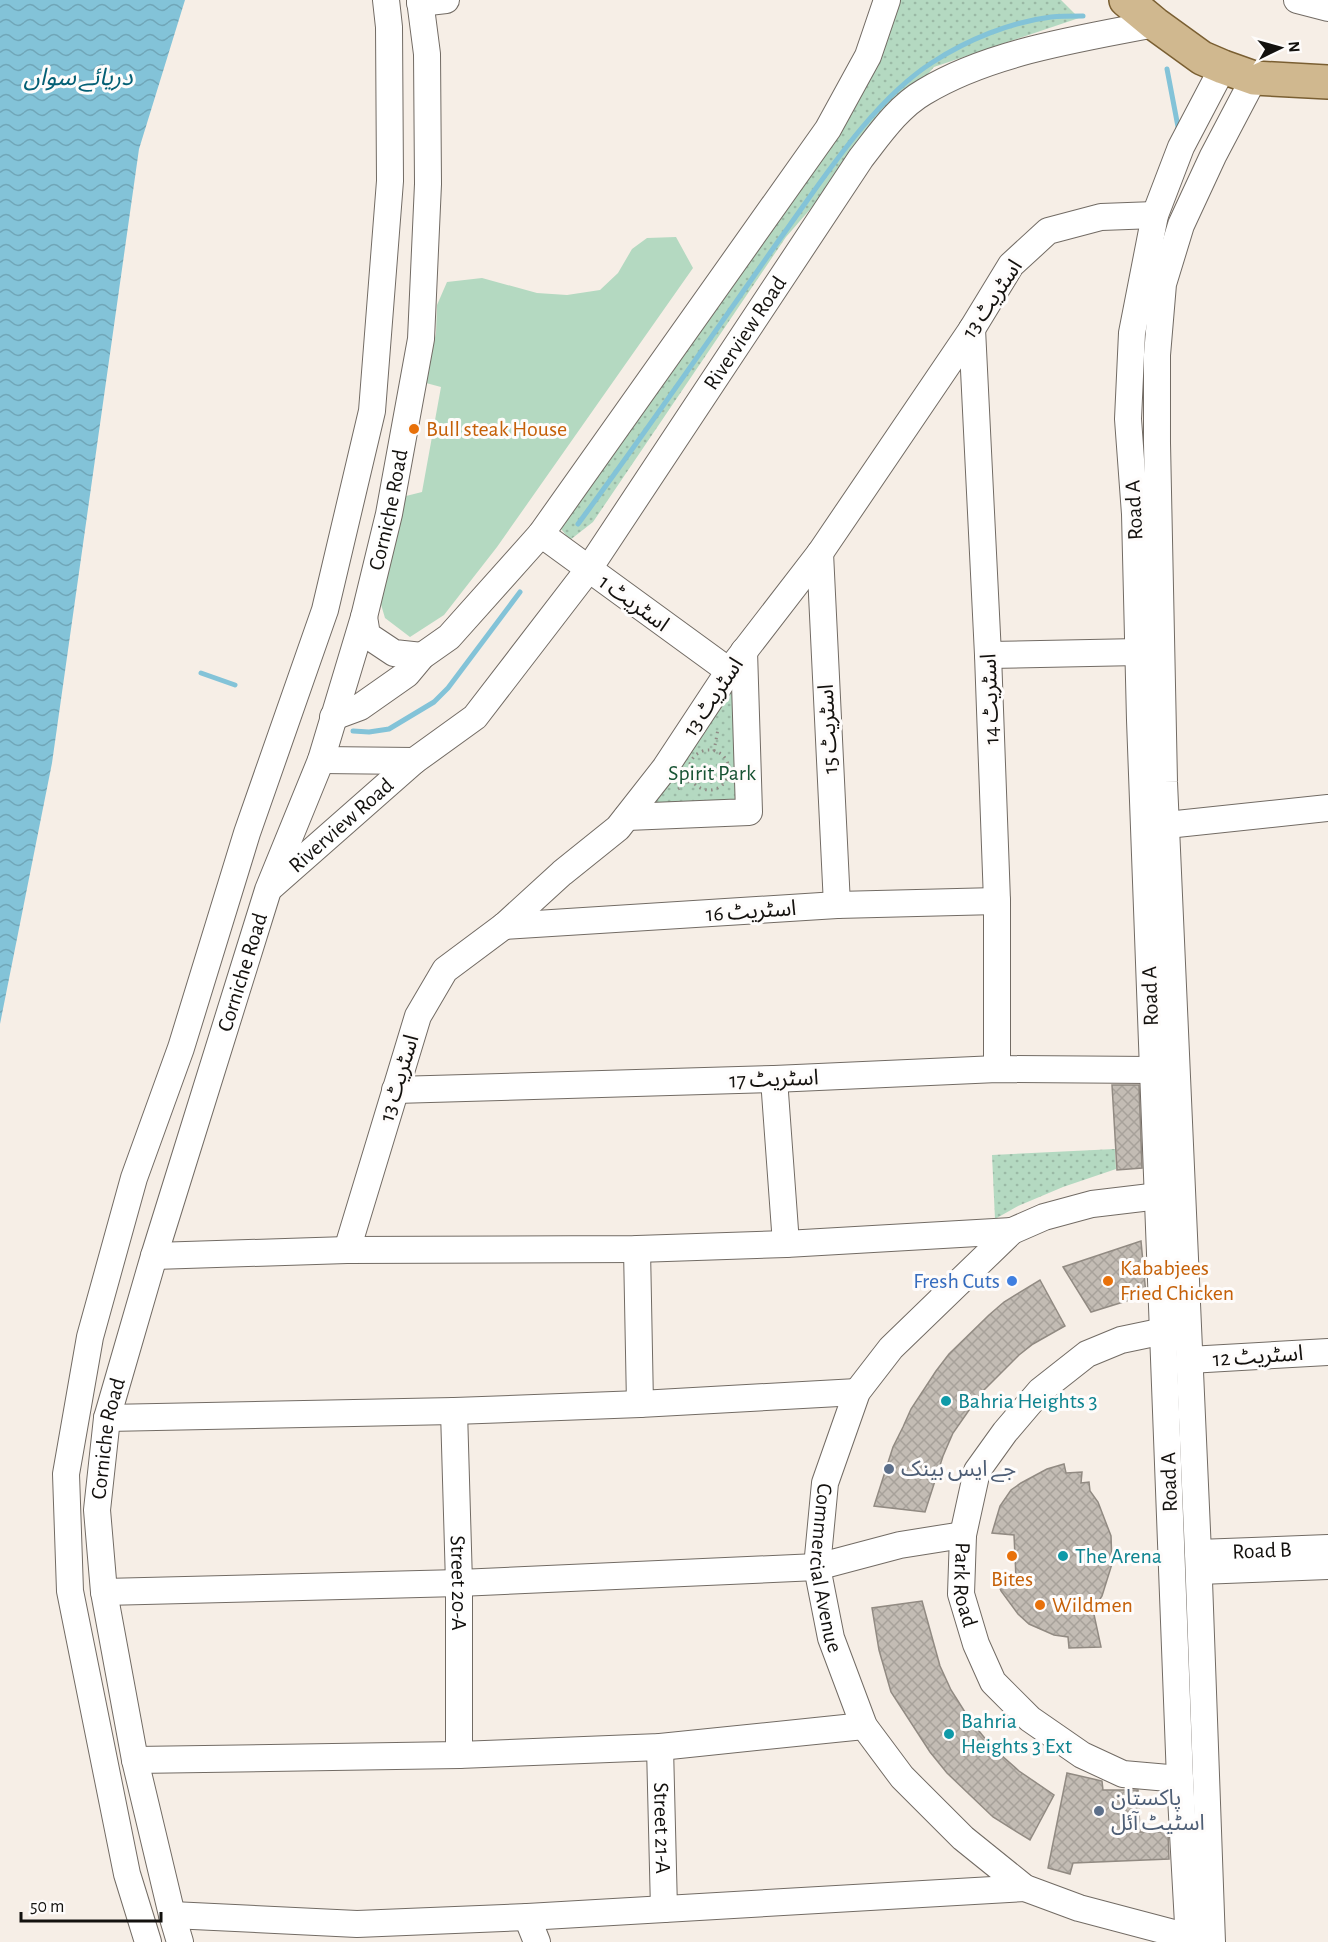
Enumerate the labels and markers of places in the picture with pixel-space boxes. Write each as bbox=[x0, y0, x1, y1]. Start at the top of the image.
place label: Bull steak House bbox=[426, 418, 567, 440]
marker: Bull steak House bbox=[407, 422, 421, 436]
place label: Kababjees Fried Chicken bbox=[1120, 1257, 1234, 1304]
place label: Fresh Cuts bbox=[913, 1270, 1000, 1292]
marker: Fresh Cuts bbox=[1005, 1274, 1019, 1288]
marker: Kababjees Fried Chicken bbox=[1101, 1274, 1115, 1288]
place label: Bahria Heights 3 bbox=[958, 1390, 1098, 1412]
marker: Bahria Heights 3 bbox=[939, 1394, 953, 1408]
place label: جے ایس بینک bbox=[901, 1458, 1016, 1482]
marker: جے ایس بینک bbox=[882, 1462, 896, 1476]
place label: The Arena bbox=[1075, 1545, 1162, 1567]
marker: Bites bbox=[1005, 1549, 1019, 1563]
marker: The Arena bbox=[1056, 1549, 1070, 1563]
place label: Bites bbox=[991, 1568, 1033, 1590]
place label: Wildmen bbox=[1052, 1594, 1133, 1616]
marker: Wildmen bbox=[1033, 1598, 1047, 1612]
place label: Bahria Heights 3 Ext bbox=[961, 1710, 1072, 1757]
marker: Bahria Heights 3 Ext bbox=[942, 1727, 956, 1741]
place label: پاکستان اسٹیٹ آئل bbox=[1111, 1787, 1205, 1835]
marker: پاکستان اسٹیٹ آئل bbox=[1092, 1804, 1106, 1818]

